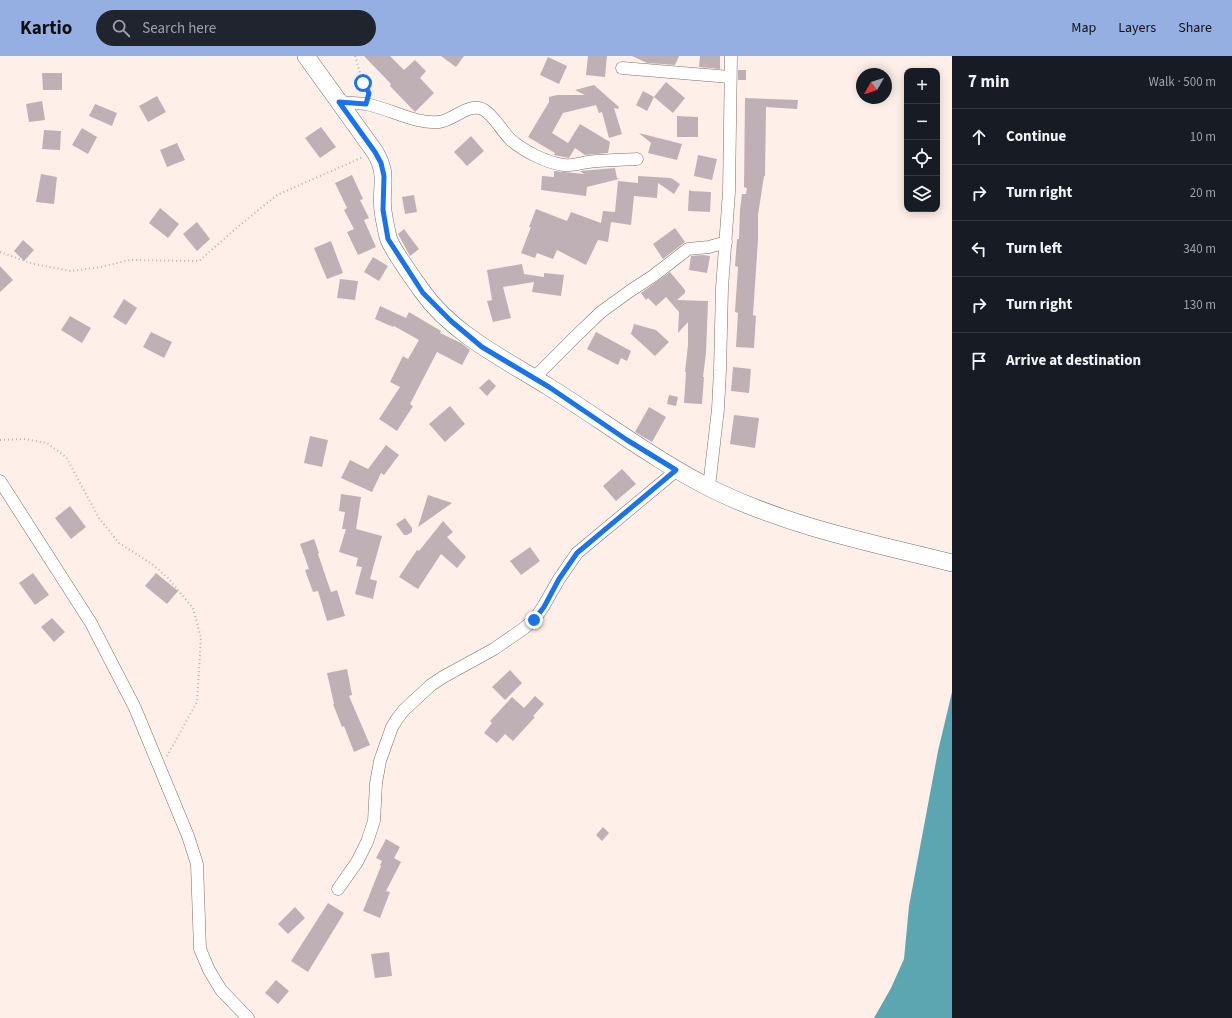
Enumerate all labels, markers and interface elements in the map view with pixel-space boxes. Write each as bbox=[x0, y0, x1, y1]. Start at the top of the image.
search box bbox=[96, 10, 376, 46]
text: Kartio bbox=[20, 15, 72, 42]
icon: search bbox=[110, 17, 132, 39]
text: Search here bbox=[142, 18, 216, 39]
text: Map bbox=[1071, 18, 1096, 38]
text: Layers bbox=[1118, 18, 1156, 38]
text: Share bbox=[1178, 18, 1212, 38]
north arrow bbox=[856, 68, 892, 104]
map controls bbox=[904, 68, 940, 212]
button: + bbox=[904, 68, 940, 104]
text: 7 min bbox=[968, 70, 1009, 94]
text: Walk · 500 m bbox=[1148, 73, 1216, 91]
route start bbox=[354, 74, 372, 92]
button: − bbox=[904, 104, 940, 140]
icon: ahead bbox=[968, 126, 990, 148]
text: Continue bbox=[1006, 126, 1066, 147]
text: 10 m bbox=[1190, 128, 1216, 146]
button: locate bbox=[904, 140, 940, 176]
button: layers bbox=[904, 176, 940, 212]
icon: right bbox=[968, 182, 990, 204]
text: Turn right bbox=[1006, 182, 1072, 203]
text: 20 m bbox=[1190, 184, 1216, 202]
icon: left bbox=[968, 238, 990, 260]
text: Turn left bbox=[1006, 238, 1062, 259]
text: 340 m bbox=[1183, 240, 1216, 258]
icon: right bbox=[968, 294, 990, 316]
text: Turn right bbox=[1006, 294, 1072, 315]
text: 130 m bbox=[1183, 296, 1216, 314]
icon: arrive bbox=[968, 350, 990, 372]
text: Arrive at destination bbox=[1006, 350, 1141, 371]
route end bbox=[525, 611, 543, 629]

